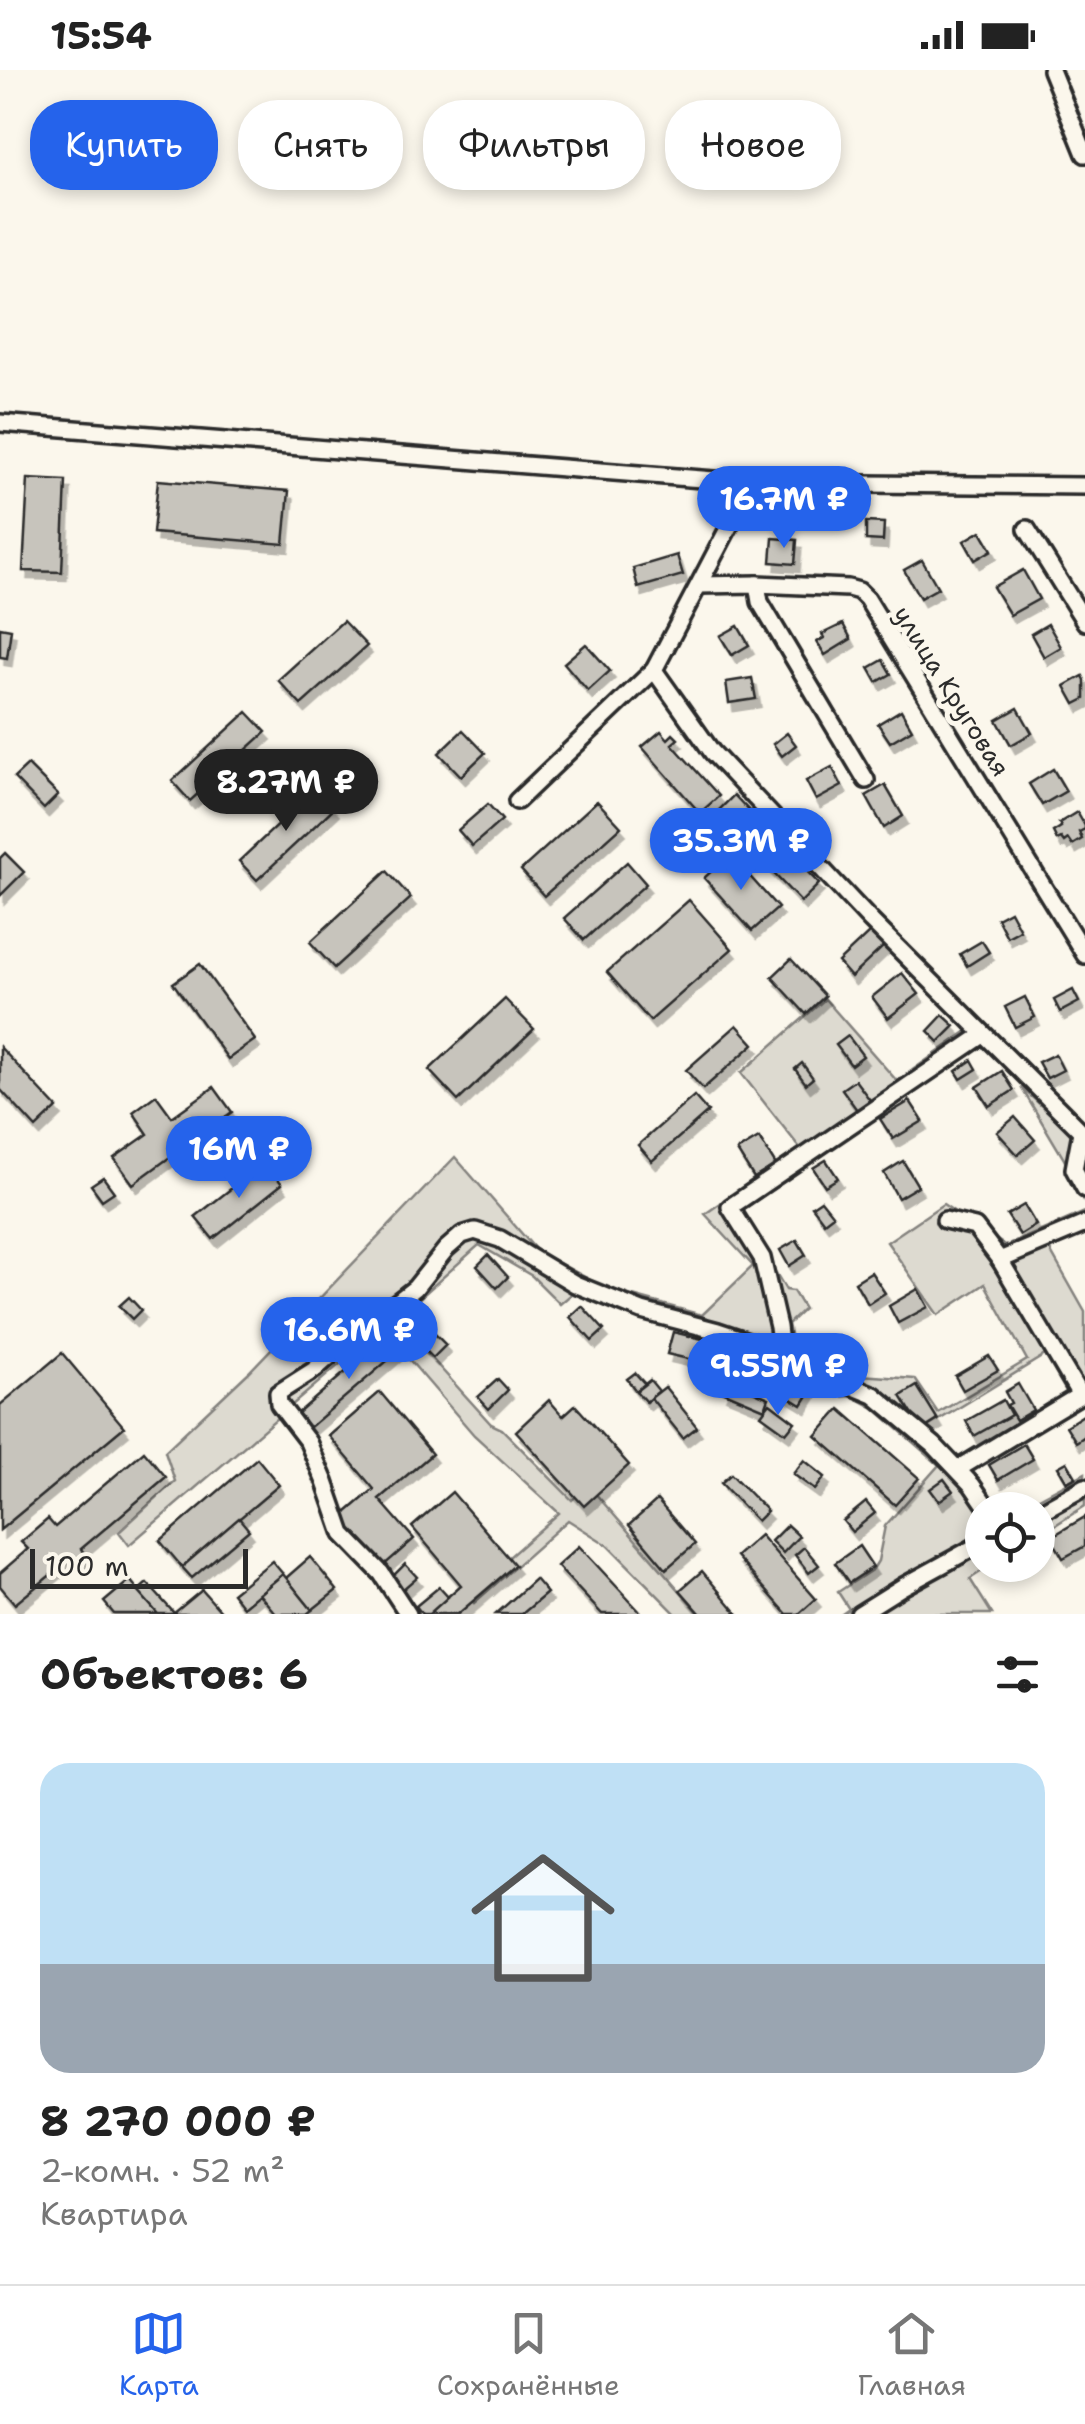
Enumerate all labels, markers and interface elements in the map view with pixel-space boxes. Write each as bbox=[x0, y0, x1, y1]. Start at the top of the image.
text: 15:54 bbox=[50, 10, 152, 61]
chip: Купить bbox=[30, 100, 218, 190]
chip: Снять bbox=[238, 100, 403, 190]
chip: Фильтры bbox=[423, 100, 645, 190]
chip: Новое bbox=[665, 100, 841, 190]
pin: 16.7M ₽ bbox=[692, 466, 876, 551]
text: 16.7M ₽ bbox=[719, 477, 849, 520]
street label: улица Круговая bbox=[886, 599, 1018, 783]
pin: 8.27M ₽ bbox=[194, 749, 378, 834]
text: 8.27M ₽ bbox=[216, 760, 356, 803]
pin: 35.3M ₽ bbox=[649, 808, 833, 893]
text: 35.3M ₽ bbox=[672, 819, 810, 862]
pin: 16M ₽ bbox=[169, 1116, 309, 1201]
text: 16M ₽ bbox=[188, 1127, 290, 1170]
pin: 16.6M ₽ bbox=[257, 1297, 441, 1382]
text: 16.6M ₽ bbox=[283, 1308, 415, 1351]
pin: 9.55M ₽ bbox=[686, 1333, 870, 1418]
text: 9.55M ₽ bbox=[709, 1344, 847, 1387]
map controls bbox=[965, 1492, 1055, 1582]
button: locate bbox=[965, 1492, 1055, 1582]
scale bar bbox=[30, 1544, 248, 1588]
text: 100 m bbox=[45, 1547, 129, 1585]
text: Объектов: 6 bbox=[40, 1646, 308, 1702]
icon: filters bbox=[990, 1647, 1045, 1702]
icon: home bbox=[453, 1828, 633, 2008]
text: 8 270 000 ₽ bbox=[40, 2093, 316, 2149]
text: 2-комн. · 52 m² bbox=[40, 2149, 285, 2192]
text: Квартира bbox=[40, 2192, 188, 2235]
tab: Карта bbox=[119, 2306, 199, 2404]
tab: Сохранённые bbox=[437, 2306, 620, 2404]
tab: Главная bbox=[858, 2306, 966, 2404]

